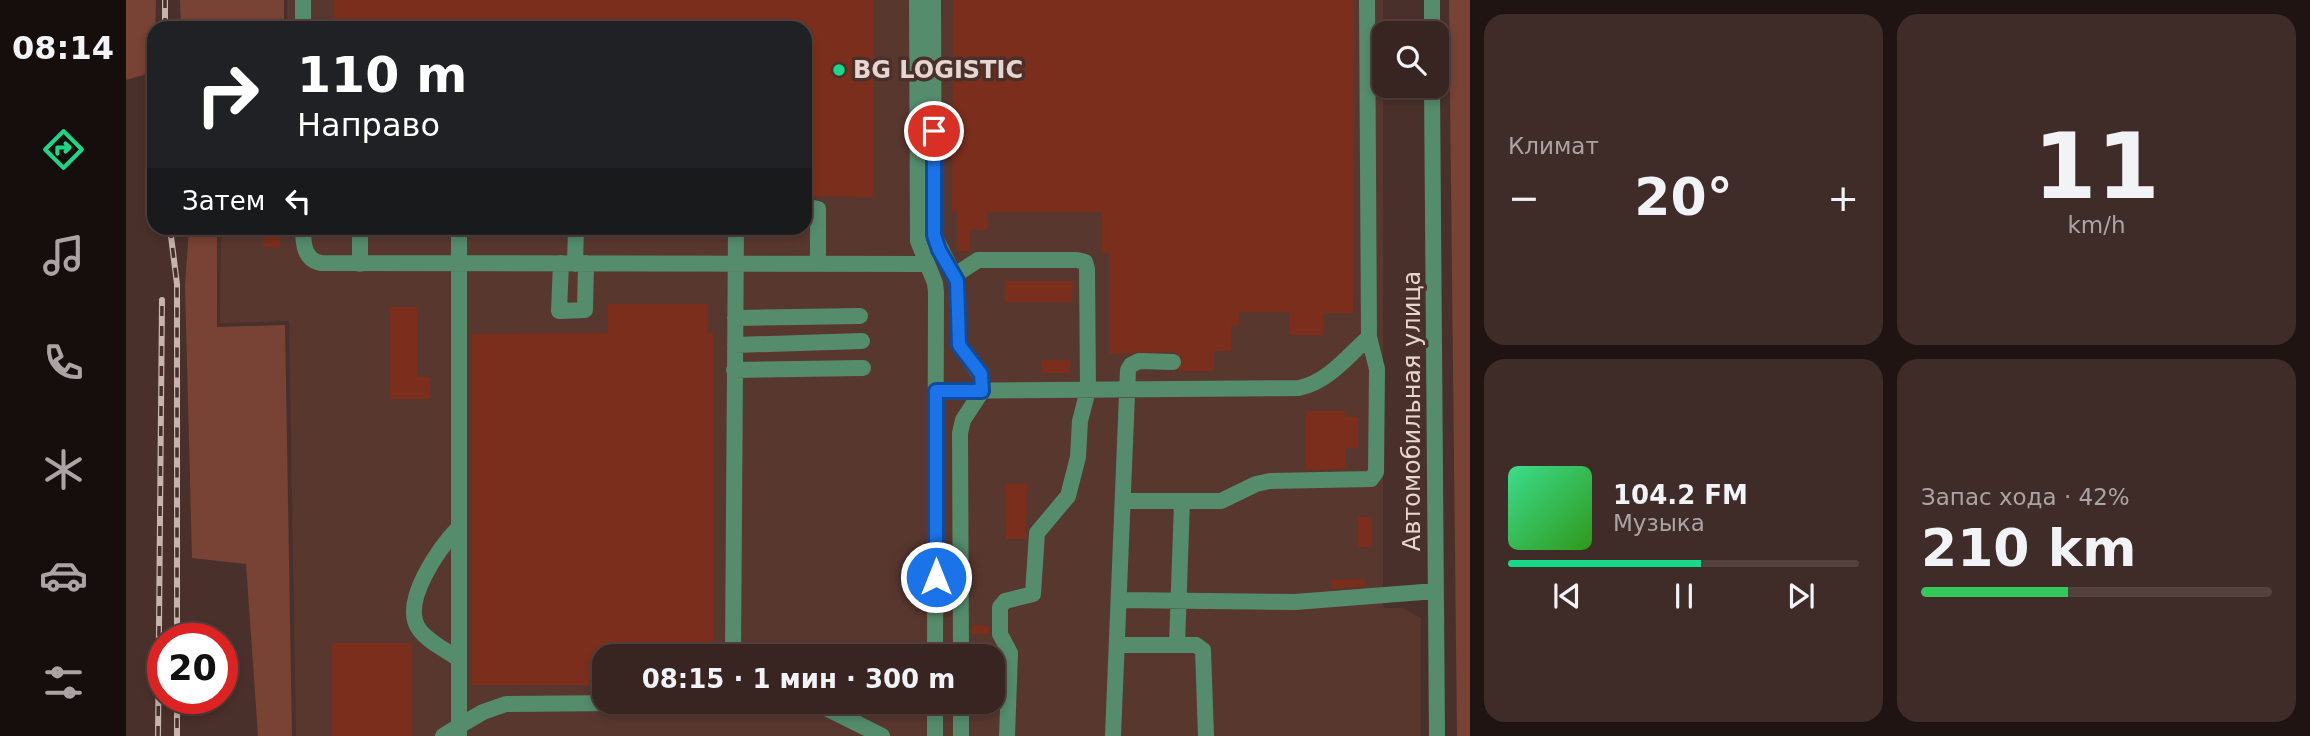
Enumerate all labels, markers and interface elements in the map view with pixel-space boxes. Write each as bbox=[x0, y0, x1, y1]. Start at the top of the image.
map controls bbox=[1372, 21, 1449, 98]
button: search bbox=[1372, 21, 1449, 98]
text: 08:14 bbox=[12, 29, 114, 67]
text: 110 m bbox=[297, 47, 467, 104]
icon: right bbox=[182, 49, 273, 140]
place label: BG LOGISTIC bbox=[853, 56, 1023, 84]
marker: BG LOGISTIC bbox=[831, 62, 847, 78]
pin bbox=[904, 101, 964, 161]
text: Направо bbox=[297, 106, 440, 144]
icon: arrive bbox=[915, 112, 953, 150]
text: 11 bbox=[2033, 114, 2160, 219]
icon: directions bbox=[39, 125, 88, 174]
text: Климат bbox=[1508, 133, 1599, 159]
text: 20° bbox=[1634, 167, 1733, 227]
text: − bbox=[1508, 176, 1540, 220]
text: + bbox=[1827, 176, 1859, 220]
icon: left bbox=[279, 182, 317, 220]
text: Затем bbox=[182, 186, 265, 216]
text: km/h bbox=[2067, 212, 2126, 238]
icon: music bbox=[39, 231, 88, 280]
street label: Автомобильная улица bbox=[1398, 271, 1426, 551]
icon: phone bbox=[39, 338, 88, 387]
icon: climate bbox=[39, 445, 88, 494]
text: 104.2 FM bbox=[1613, 480, 1748, 510]
text: Запас хода · 42% bbox=[1921, 484, 2130, 510]
text: Музыка bbox=[1613, 510, 1705, 536]
text: 210 km bbox=[1921, 518, 2136, 578]
position arrow bbox=[899, 540, 973, 614]
icon: car bbox=[39, 551, 88, 600]
icon: previous bbox=[1548, 577, 1586, 615]
icon: pause bbox=[1665, 577, 1703, 615]
icon: next bbox=[1782, 577, 1820, 615]
speed limit sign: 20 bbox=[147, 623, 238, 714]
icon: filters bbox=[39, 658, 88, 707]
text: 08:15 · 1 мин · 300 m bbox=[642, 664, 955, 694]

